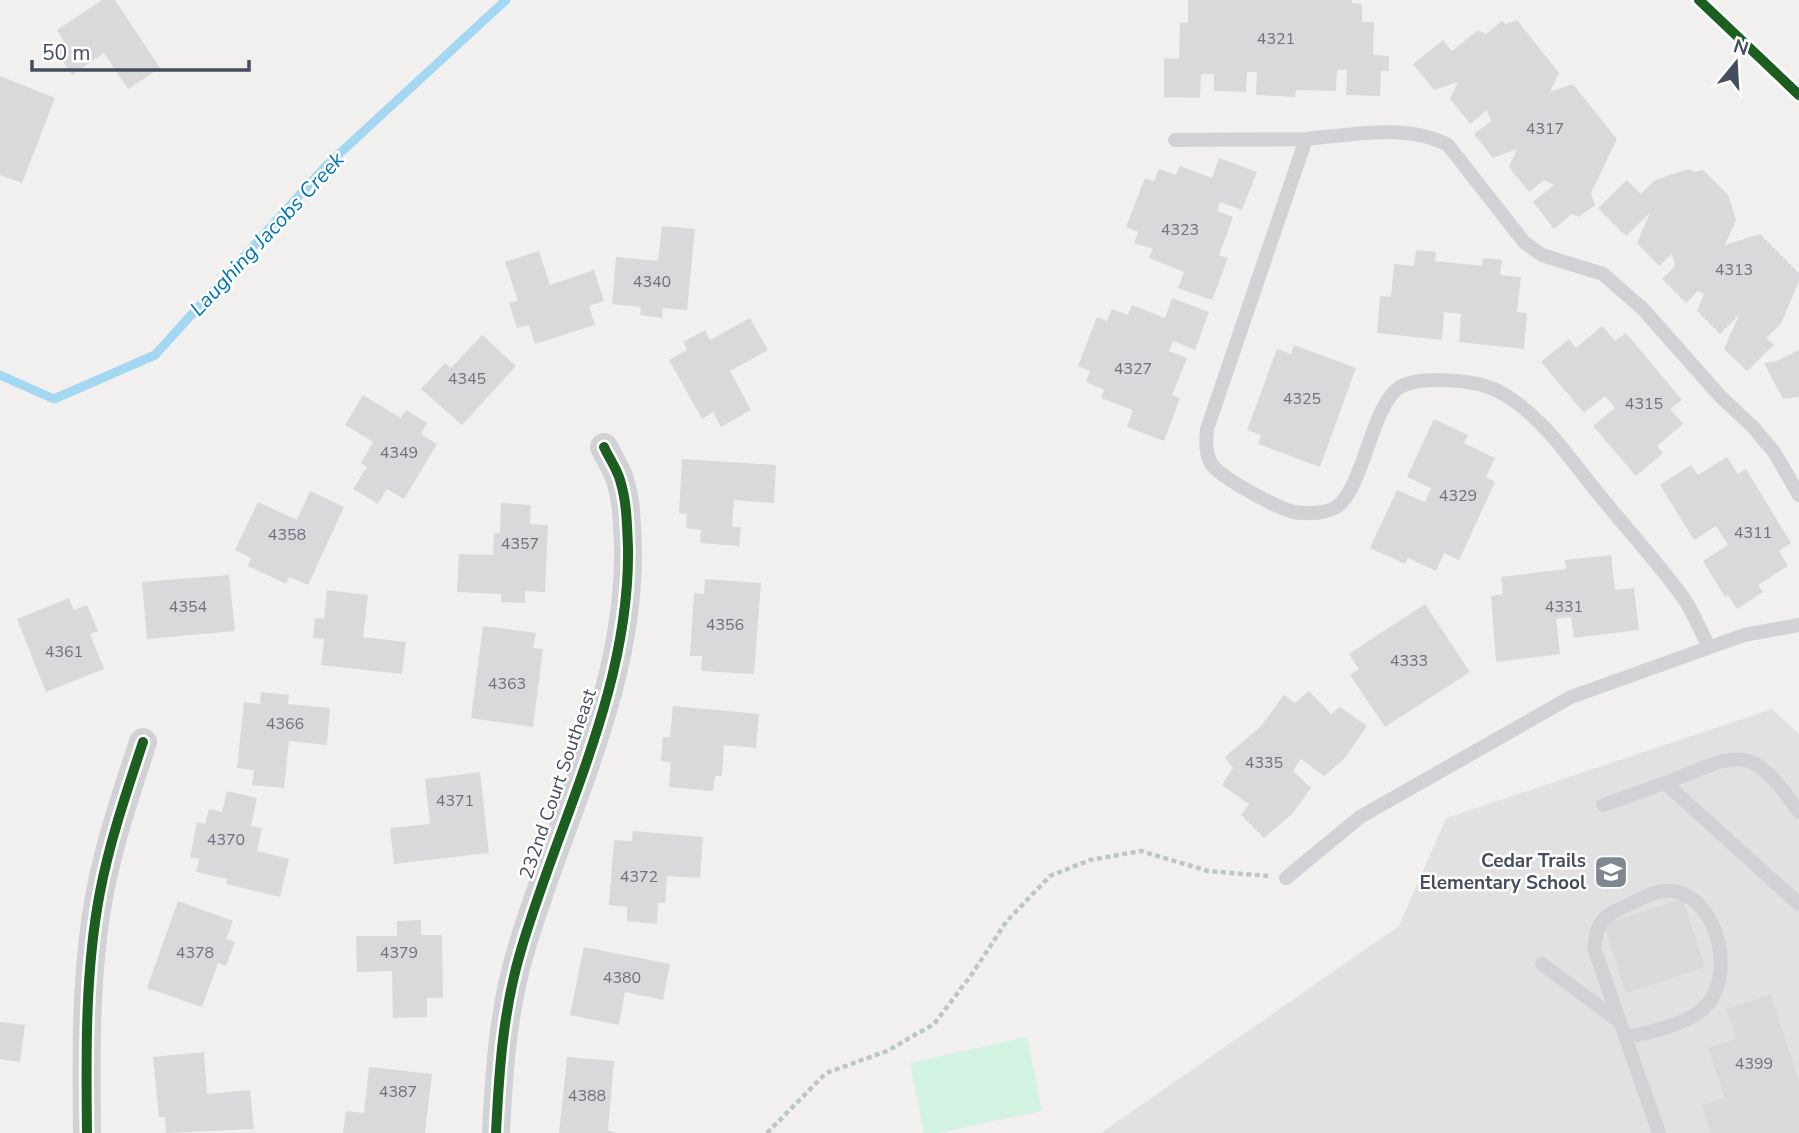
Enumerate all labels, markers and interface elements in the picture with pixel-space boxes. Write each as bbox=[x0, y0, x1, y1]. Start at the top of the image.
scale bar bbox=[32, 28, 248, 72]
house number: 4321 bbox=[1257, 28, 1295, 50]
north arrow bbox=[1701, 28, 1771, 98]
text: N bbox=[1730, 33, 1752, 62]
text: 50 m bbox=[42, 39, 91, 67]
house number: 4317 bbox=[1526, 118, 1564, 140]
water label: Laughing Jacobs Creek bbox=[184, 146, 351, 322]
house number: 4323 bbox=[1161, 219, 1199, 241]
house number: 4313 bbox=[1715, 259, 1753, 281]
house number: 4340 bbox=[633, 271, 671, 293]
house number: 4327 bbox=[1114, 358, 1152, 380]
house number: 4345 bbox=[448, 368, 486, 390]
house number: 4325 bbox=[1283, 388, 1321, 410]
house number: 4315 bbox=[1625, 393, 1663, 415]
house number: 4349 bbox=[380, 442, 418, 464]
house number: 4329 bbox=[1439, 485, 1477, 507]
house number: 4311 bbox=[1734, 522, 1772, 544]
house number: 4358 bbox=[268, 524, 306, 546]
house number: 4357 bbox=[501, 533, 539, 555]
house number: 4354 bbox=[169, 596, 208, 618]
house number: 4331 bbox=[1545, 596, 1583, 618]
house number: 4356 bbox=[706, 614, 744, 636]
house number: 4361 bbox=[45, 641, 83, 663]
house number: 4333 bbox=[1390, 650, 1428, 672]
house number: 4363 bbox=[488, 673, 526, 695]
street label: 232nd Court Southeast bbox=[513, 685, 603, 882]
house number: 4366 bbox=[266, 713, 304, 735]
house number: 4335 bbox=[1245, 752, 1283, 774]
house number: 4371 bbox=[436, 790, 474, 812]
house number: 4370 bbox=[207, 829, 245, 851]
place label: Cedar Trails Elementary School bbox=[1419, 848, 1586, 896]
school or university icon: Cedar Trails Elementary School bbox=[1592, 853, 1630, 891]
house number: 4372 bbox=[620, 866, 658, 888]
house number: 4378 bbox=[176, 942, 214, 964]
house number: 4379 bbox=[380, 942, 418, 964]
house number: 4380 bbox=[603, 967, 641, 989]
house number: 4399 bbox=[1735, 1053, 1773, 1075]
house number: 4387 bbox=[379, 1081, 417, 1103]
house number: 4388 bbox=[568, 1085, 606, 1107]

